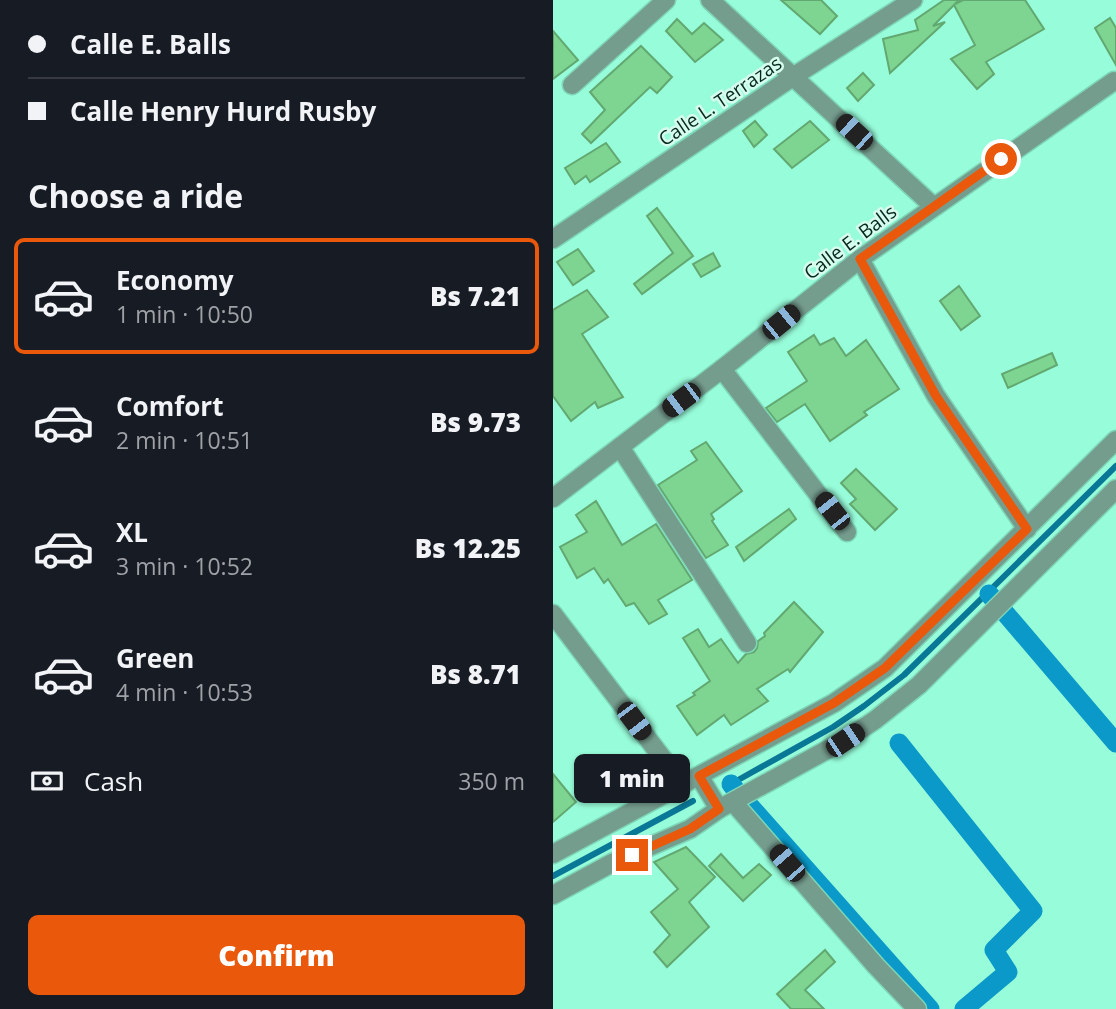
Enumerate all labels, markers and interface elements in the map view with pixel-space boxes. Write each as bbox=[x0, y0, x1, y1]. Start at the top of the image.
text: Calle E. Balls bbox=[70, 26, 231, 62]
street label: Calle L. Terrazas bbox=[653, 50, 787, 152]
text: Calle Henry Hurd Rusby bbox=[70, 93, 376, 129]
car bbox=[832, 110, 877, 154]
route start bbox=[985, 143, 1017, 175]
text: Choose a ride bbox=[28, 174, 243, 217]
street label: Calle E. Balls bbox=[798, 199, 902, 285]
text: Economy bbox=[116, 262, 234, 298]
icon: car bbox=[32, 265, 95, 328]
text: Bs 7.21 bbox=[430, 278, 521, 314]
text: 1 min · 10:50 bbox=[116, 298, 253, 330]
car bbox=[759, 301, 804, 343]
car bbox=[658, 379, 705, 421]
text: Comfort bbox=[116, 388, 223, 424]
icon: car bbox=[32, 391, 95, 454]
text: Bs 9.73 bbox=[430, 404, 521, 440]
text: 2 min · 10:51 bbox=[116, 424, 253, 456]
car bbox=[811, 488, 854, 534]
text: XL bbox=[116, 514, 148, 550]
icon: car bbox=[32, 517, 95, 580]
text: Bs 12.25 bbox=[415, 530, 521, 566]
text: 3 min · 10:52 bbox=[116, 550, 253, 582]
text: Green bbox=[116, 640, 194, 676]
icon: car bbox=[32, 643, 95, 706]
text: Bs 8.71 bbox=[430, 656, 521, 692]
text: 4 min · 10:53 bbox=[116, 676, 253, 708]
car bbox=[613, 698, 656, 744]
car bbox=[822, 720, 869, 760]
callout: 1 min bbox=[574, 754, 690, 802]
icon: cash bbox=[28, 762, 66, 800]
text: 1 min bbox=[599, 762, 665, 794]
text: Cash bbox=[84, 763, 143, 799]
text: 350 m bbox=[458, 765, 525, 797]
route end bbox=[616, 839, 648, 871]
car bbox=[766, 840, 809, 886]
button: Confirm bbox=[28, 915, 525, 995]

